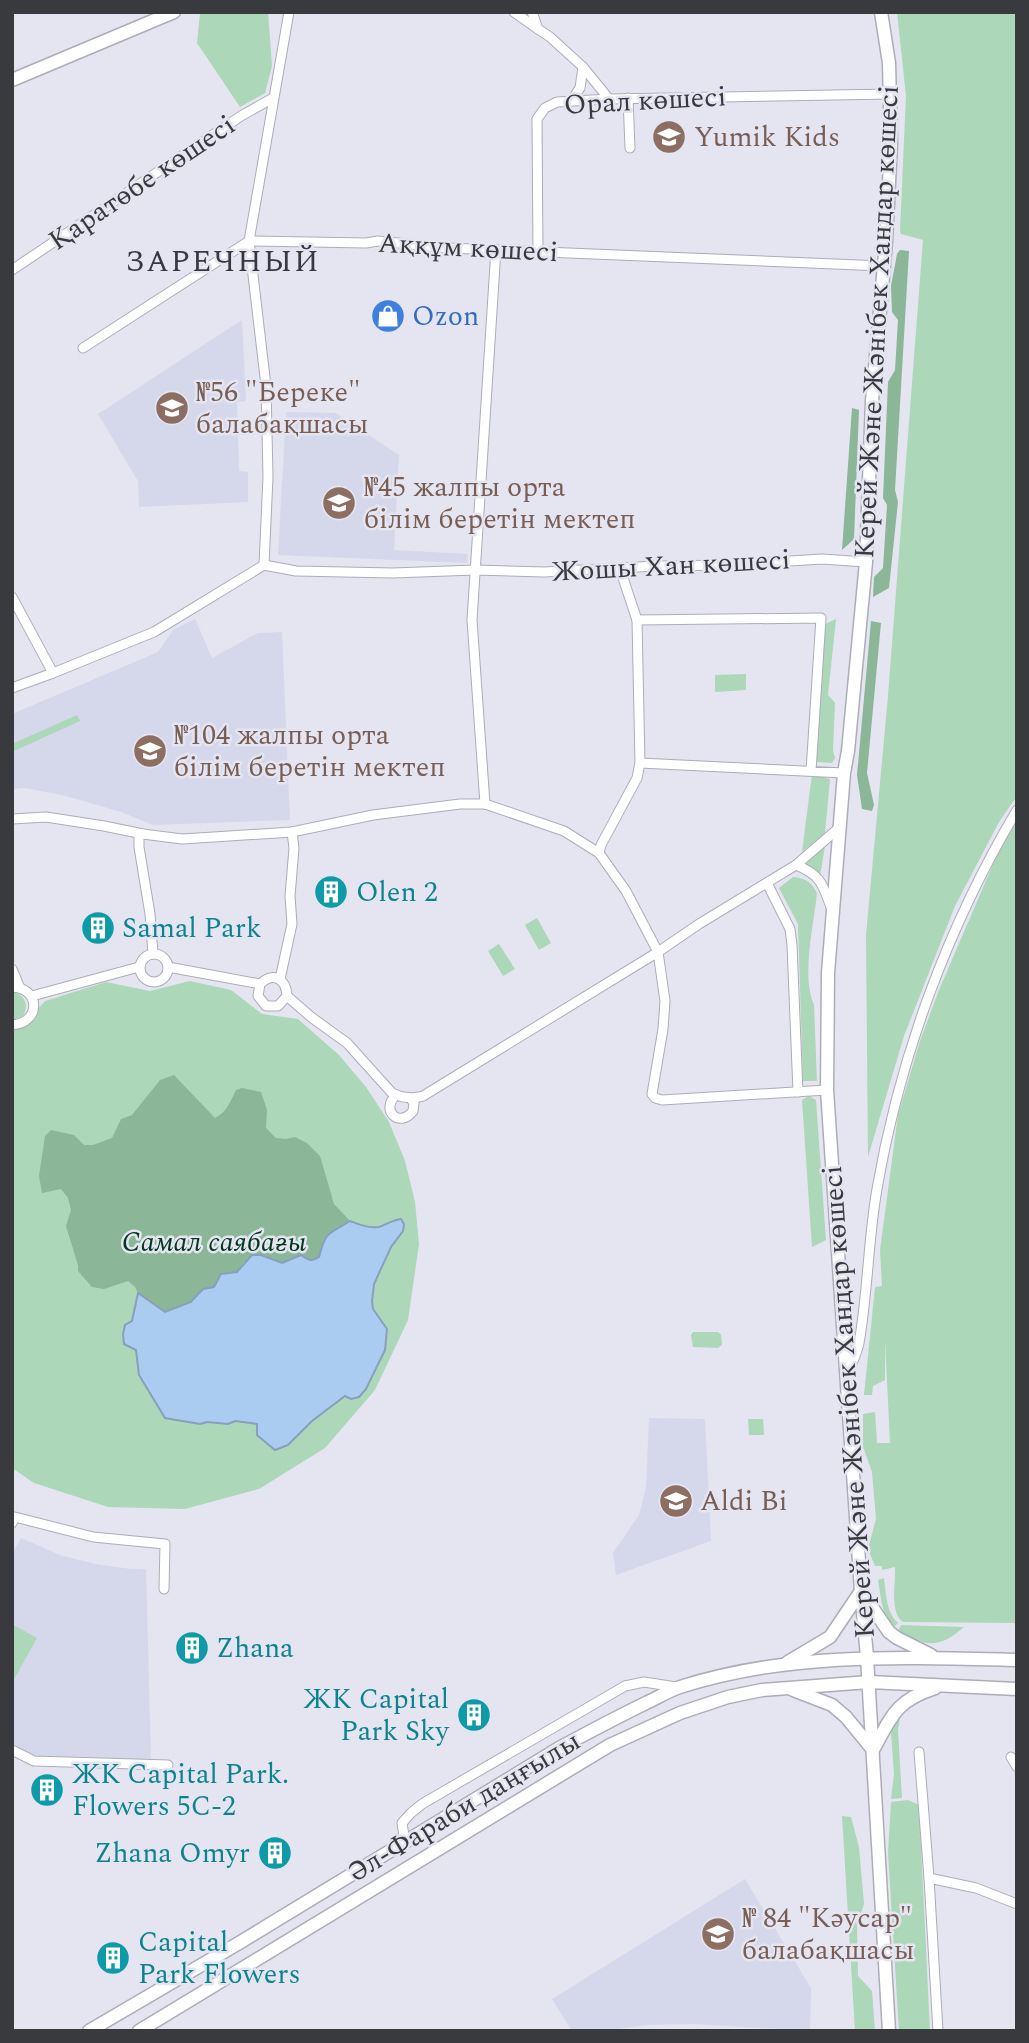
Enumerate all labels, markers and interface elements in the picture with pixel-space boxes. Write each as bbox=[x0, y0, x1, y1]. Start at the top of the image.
street label: Орал көшесі bbox=[563, 75, 727, 127]
street label: Керей Және Жәнібек Хандар көшесі bbox=[843, 84, 911, 560]
street label: Қаратөбе көшесі bbox=[40, 104, 244, 262]
place label: Yumik Kids bbox=[694, 116, 840, 159]
school or university icon: Yumik Kids bbox=[650, 118, 688, 156]
street label: Аққұм көшесі bbox=[377, 222, 559, 274]
district label: ЗАРЕЧНЫЙ bbox=[125, 239, 321, 285]
place label: Ozon bbox=[412, 295, 479, 338]
shop icon: Ozon bbox=[369, 297, 407, 335]
place label: №56 "Береке" балабақшасы bbox=[196, 371, 368, 446]
school or university icon: №56 "Береке" балабақшасы bbox=[153, 389, 191, 427]
place label: №45 жалпы орта білім беретін мектеп bbox=[364, 466, 636, 541]
school or university icon: №45 жалпы орта білім беретін мектеп bbox=[320, 484, 358, 522]
street label: Жошы Хан көшесі bbox=[550, 538, 792, 594]
place label: №104 жалпы орта білім беретін мектеп bbox=[174, 714, 446, 789]
school or university icon: №104 жалпы орта білім беретін мектеп bbox=[131, 732, 169, 770]
place label: Olen 2 bbox=[356, 871, 438, 914]
building icon: Olen 2 bbox=[312, 873, 350, 911]
place label: Samal Park bbox=[122, 907, 262, 950]
building icon: Samal Park bbox=[79, 909, 117, 947]
street label: Керей Және Жәнібек Хандар көшесі bbox=[811, 1164, 887, 1640]
park label: Самал саябағы bbox=[122, 1221, 306, 1264]
place label: Aldi Bi bbox=[700, 1480, 788, 1523]
school or university icon: Aldi Bi bbox=[657, 1482, 695, 1520]
place label: Zhana bbox=[216, 1627, 294, 1670]
building icon: Zhana bbox=[173, 1629, 211, 1667]
place label: ЖК Capital Park Sky bbox=[303, 1678, 451, 1753]
building icon: ЖК Capital Park Sky bbox=[455, 1696, 493, 1734]
street label: Әл-Фараби даңғылы bbox=[339, 1720, 589, 1894]
place label: ЖК Capital Park. Flowers 5C-2 bbox=[72, 1753, 289, 1828]
building icon: ЖК Capital Park. Flowers 5C-2 bbox=[28, 1771, 66, 1809]
place label: Zhana Omyr bbox=[94, 1832, 250, 1875]
building icon: Zhana Omyr bbox=[256, 1834, 294, 1872]
place label: № 84 "Кәусар" балабақшасы bbox=[742, 1897, 914, 1972]
school or university icon: № 84 "Кәусар" балабақшасы bbox=[699, 1915, 737, 1953]
place label: Capital Park Flowers bbox=[138, 1921, 301, 1996]
building icon: Capital Park Flowers bbox=[94, 1939, 132, 1977]

